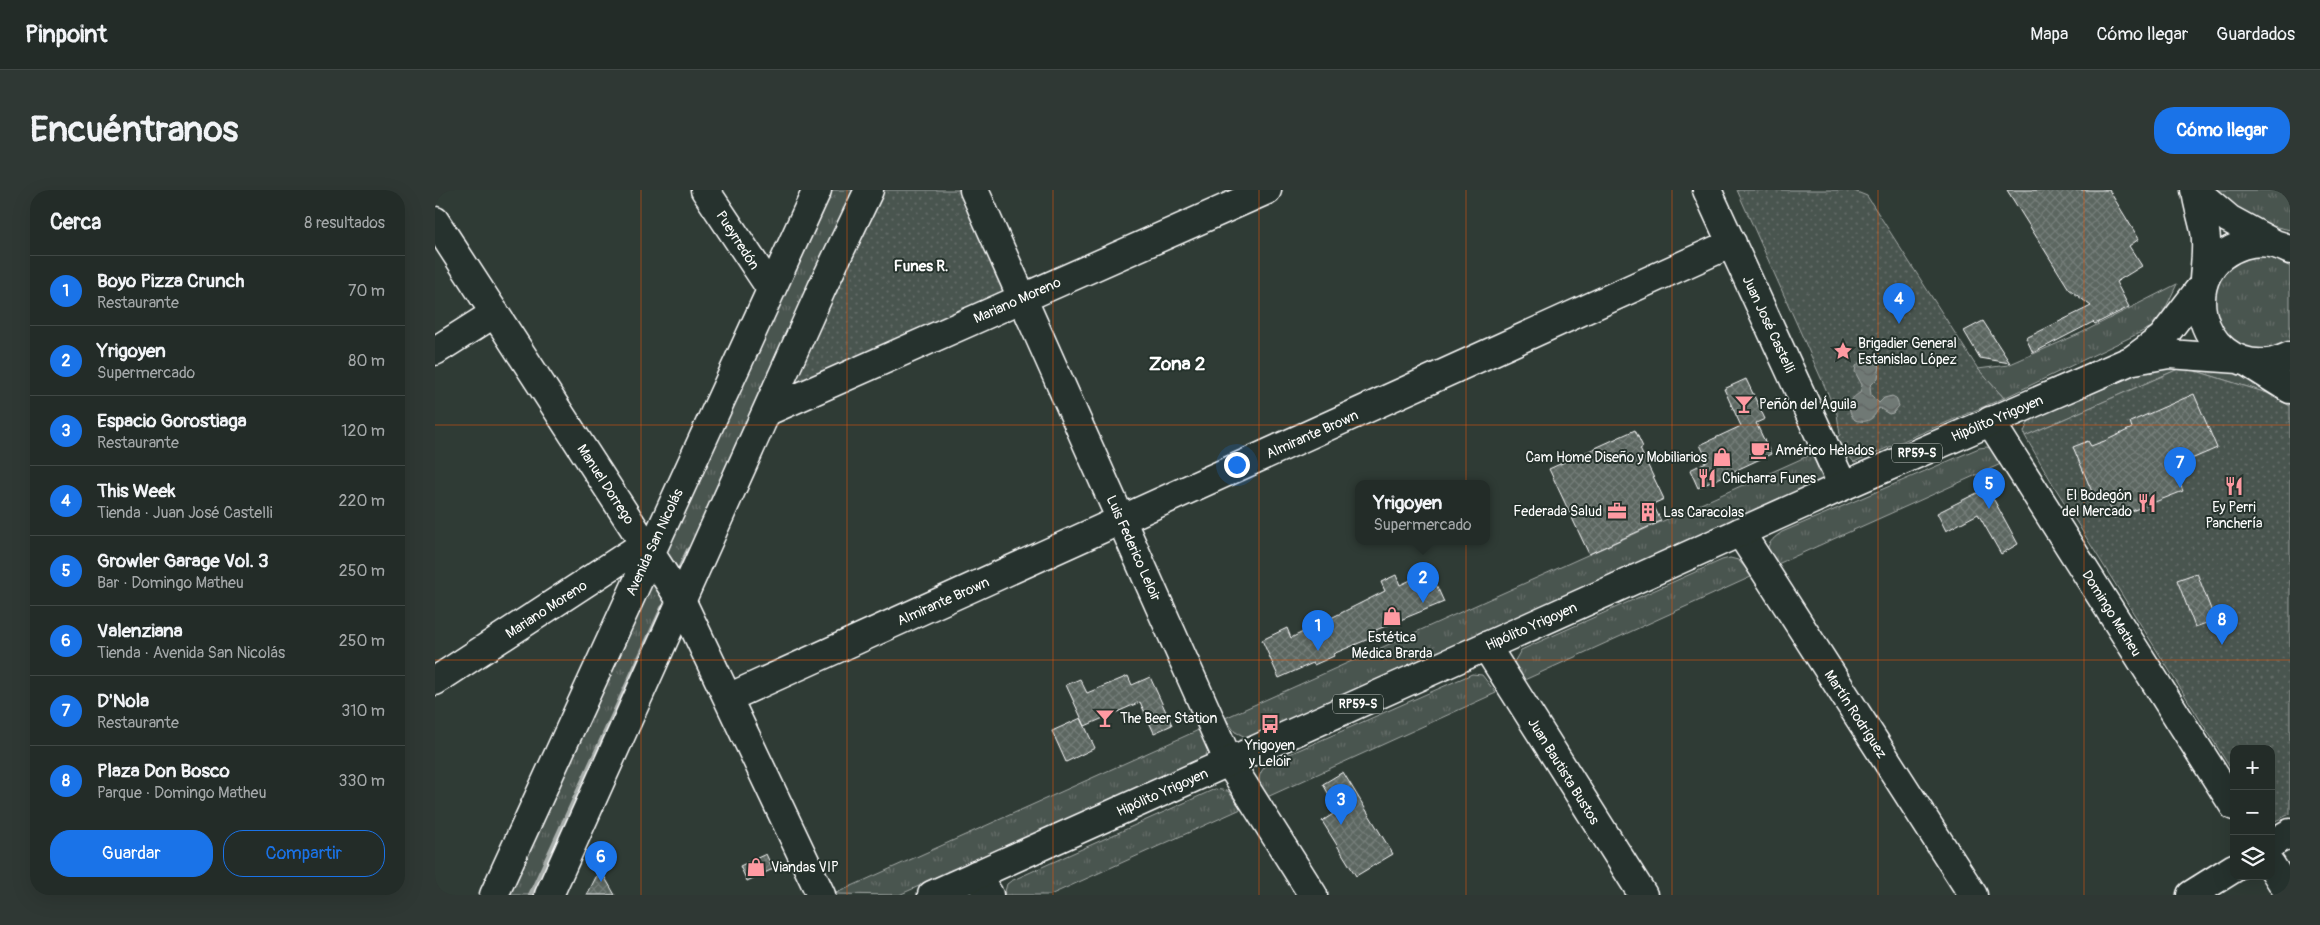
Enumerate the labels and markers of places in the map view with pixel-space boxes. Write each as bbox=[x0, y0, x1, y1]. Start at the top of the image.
pin: 4 bbox=[1883, 283, 1915, 324]
place label: Brigadier General Estanislao López bbox=[1858, 335, 1957, 368]
place icon: Brigadier General Estanislao López bbox=[1832, 340, 1854, 362]
bar icon: Peñón del Águila bbox=[1733, 393, 1755, 415]
place label: Peñón del Águila bbox=[1759, 395, 1856, 413]
cafe icon: Américo Helados bbox=[1749, 439, 1771, 461]
place label: Américo Helados bbox=[1775, 442, 1875, 459]
shop icon: Cam Home Diseño y Mobiliarios bbox=[1711, 446, 1733, 468]
pin: 7 bbox=[2164, 447, 2196, 488]
place label: Cam Home Diseño y Mobiliarios bbox=[1525, 449, 1708, 466]
restaurant icon: Chicharra Funes bbox=[1696, 467, 1718, 489]
pin: 5 bbox=[1973, 468, 2005, 509]
place label: Chicharra Funes bbox=[1722, 470, 1817, 487]
restaurant icon: Ey Perri Panchería bbox=[2223, 475, 2245, 497]
place label: El Bodegón del Mercado bbox=[2062, 487, 2132, 520]
restaurant icon: El Bodegón del Mercado bbox=[2136, 492, 2158, 514]
place label: Ey Perri Panchería bbox=[2205, 499, 2263, 532]
office icon: Federada Salud bbox=[1606, 500, 1628, 522]
building icon: Las Caracolas bbox=[1637, 501, 1659, 523]
place label: Federada Salud bbox=[1513, 503, 1602, 520]
place label: Las Caracolas bbox=[1663, 504, 1745, 521]
pin: 2 bbox=[1407, 562, 1439, 603]
pin: 8 bbox=[2206, 604, 2238, 645]
shop icon: Estética Médica Brarda bbox=[1381, 605, 1403, 627]
pin: 1 bbox=[1302, 610, 1334, 651]
place label: Estética Médica Brarda bbox=[1351, 629, 1433, 662]
bar icon: The Beer Station bbox=[1094, 707, 1116, 729]
place label: The Beer Station bbox=[1120, 710, 1217, 727]
bus stop icon: Yrigoyen y Leloir bbox=[1259, 713, 1281, 735]
place label: Yrigoyen y Leloir bbox=[1244, 737, 1295, 770]
pin: 3 bbox=[1325, 784, 1357, 825]
pin: 6 bbox=[585, 841, 617, 882]
shop icon: Viandas VIP bbox=[745, 856, 767, 878]
place label: Viandas VIP bbox=[771, 859, 839, 876]

